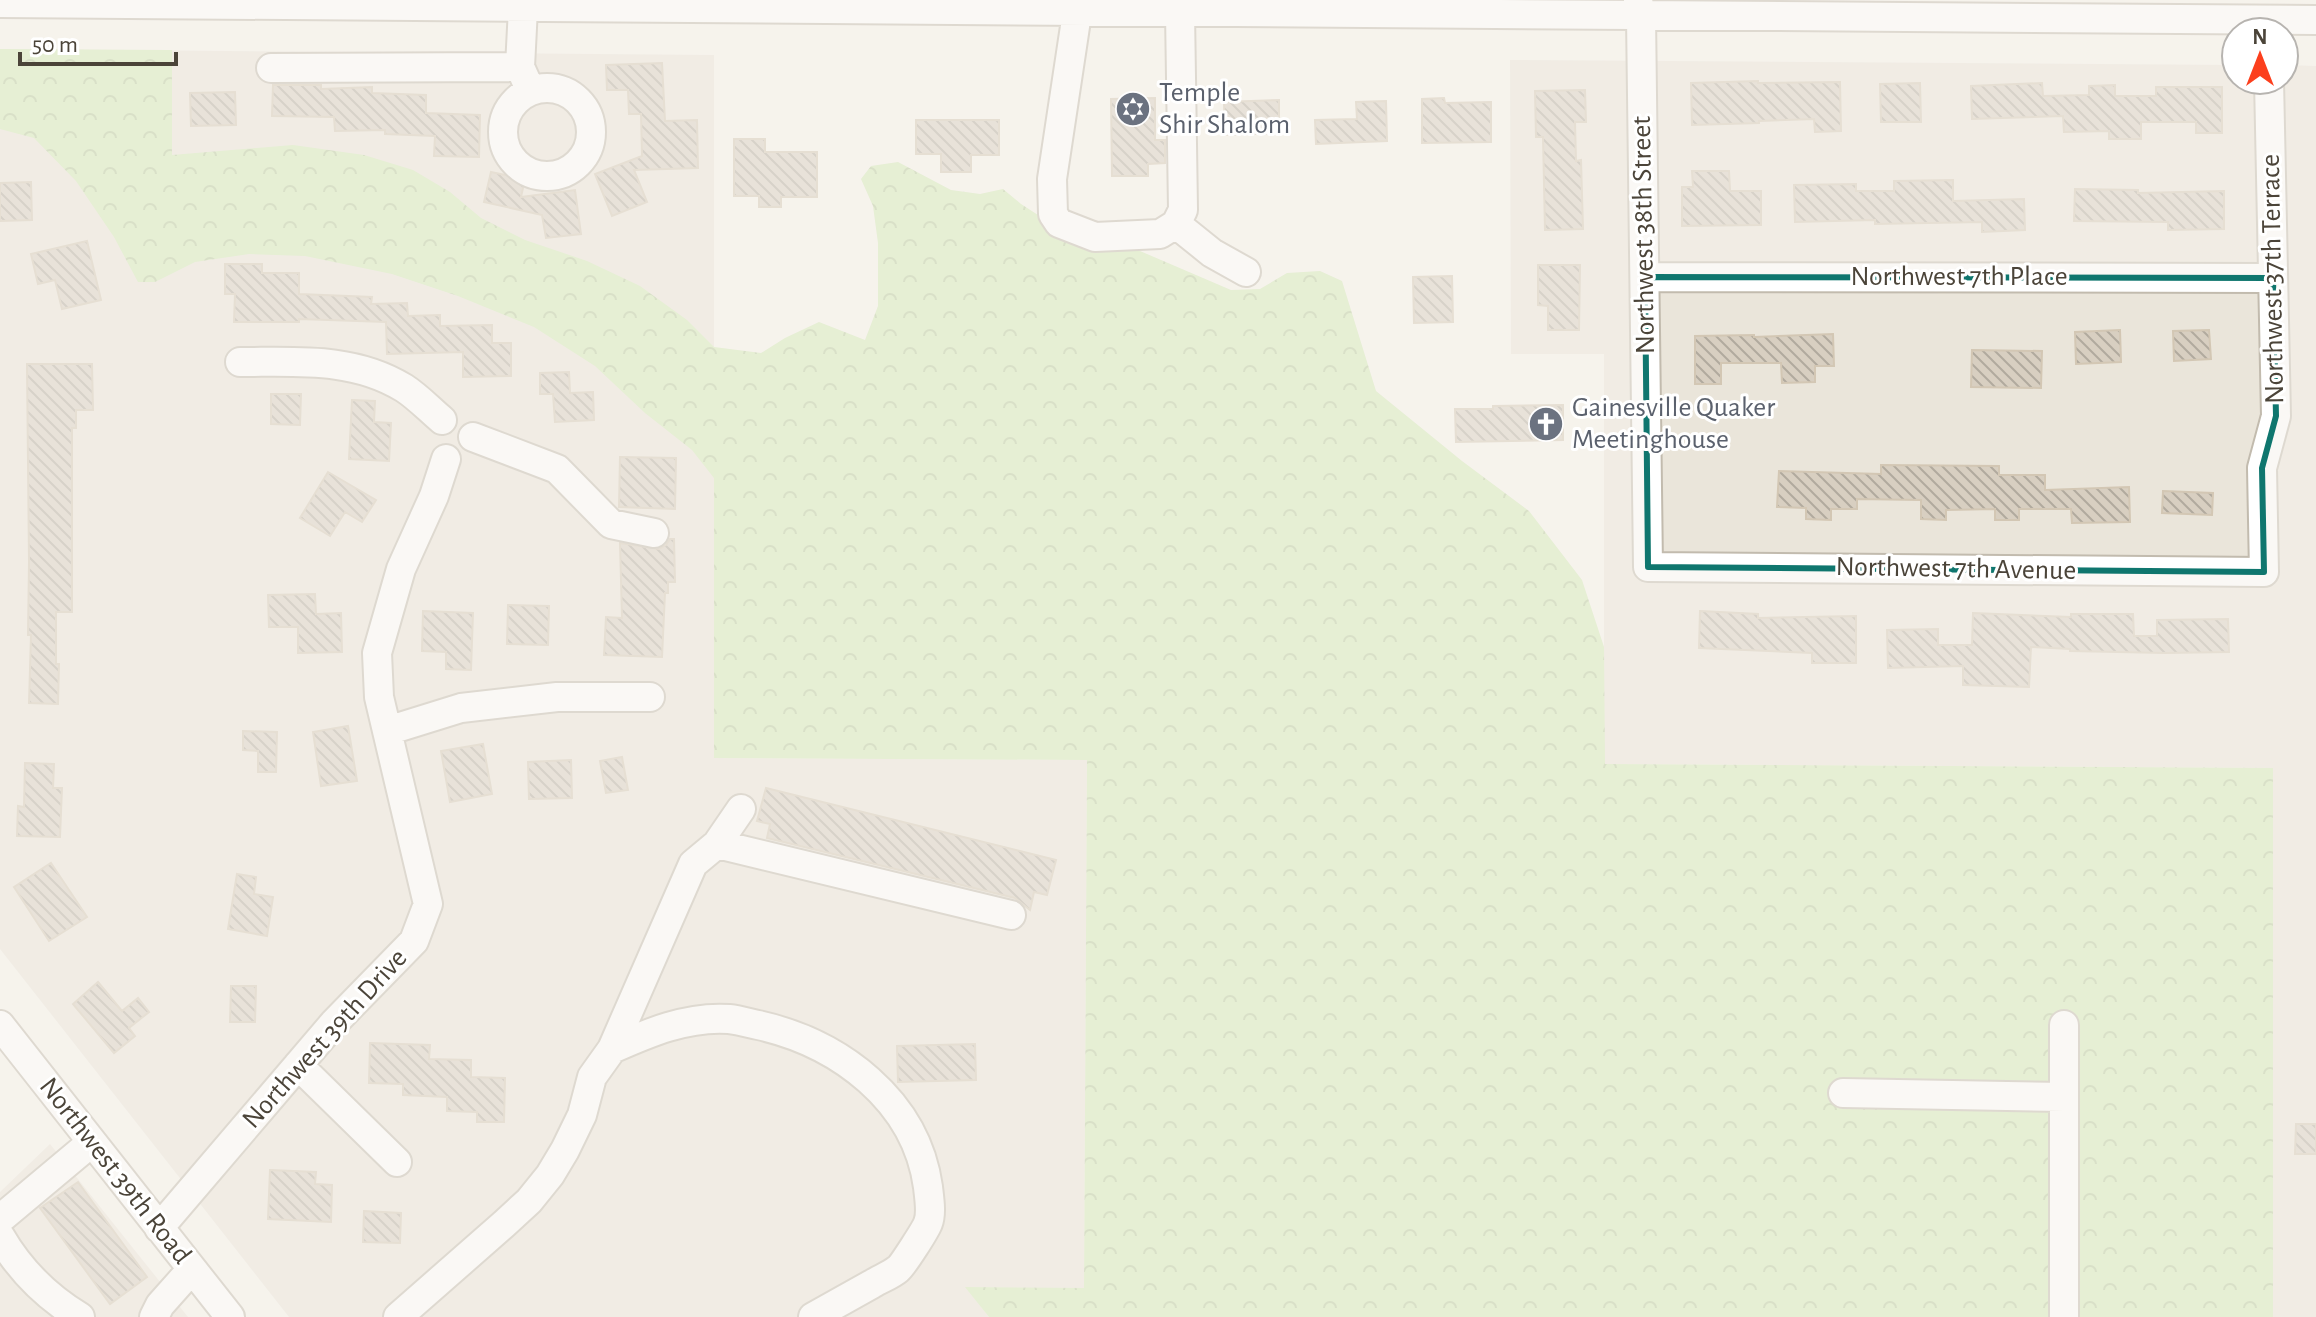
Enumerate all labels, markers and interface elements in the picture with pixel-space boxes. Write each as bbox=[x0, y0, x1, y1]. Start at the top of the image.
scale bar bbox=[20, 16, 176, 66]
north arrow bbox=[2220, 16, 2300, 96]
text: N bbox=[2252, 26, 2268, 48]
text: 50 m bbox=[32, 33, 78, 57]
place label: Temple Shir Shalom bbox=[1159, 79, 1290, 139]
synagogue icon: Temple Shir Shalom bbox=[1114, 90, 1152, 128]
street label: Northwest 38th Street bbox=[1628, 116, 1660, 354]
street label: Northwest 37th Terrace bbox=[2257, 154, 2289, 404]
street label: Northwest 7th Place bbox=[1850, 263, 2068, 291]
place label: Gainesville Quaker Meetinghouse bbox=[1572, 394, 1775, 454]
church icon: Gainesville Quaker Meetinghouse bbox=[1527, 405, 1565, 443]
street label: Northwest 7th Avenue bbox=[1835, 553, 2077, 585]
street label: Northwest 39th Drive bbox=[238, 944, 412, 1134]
street label: Northwest 39th Road bbox=[34, 1073, 196, 1269]

